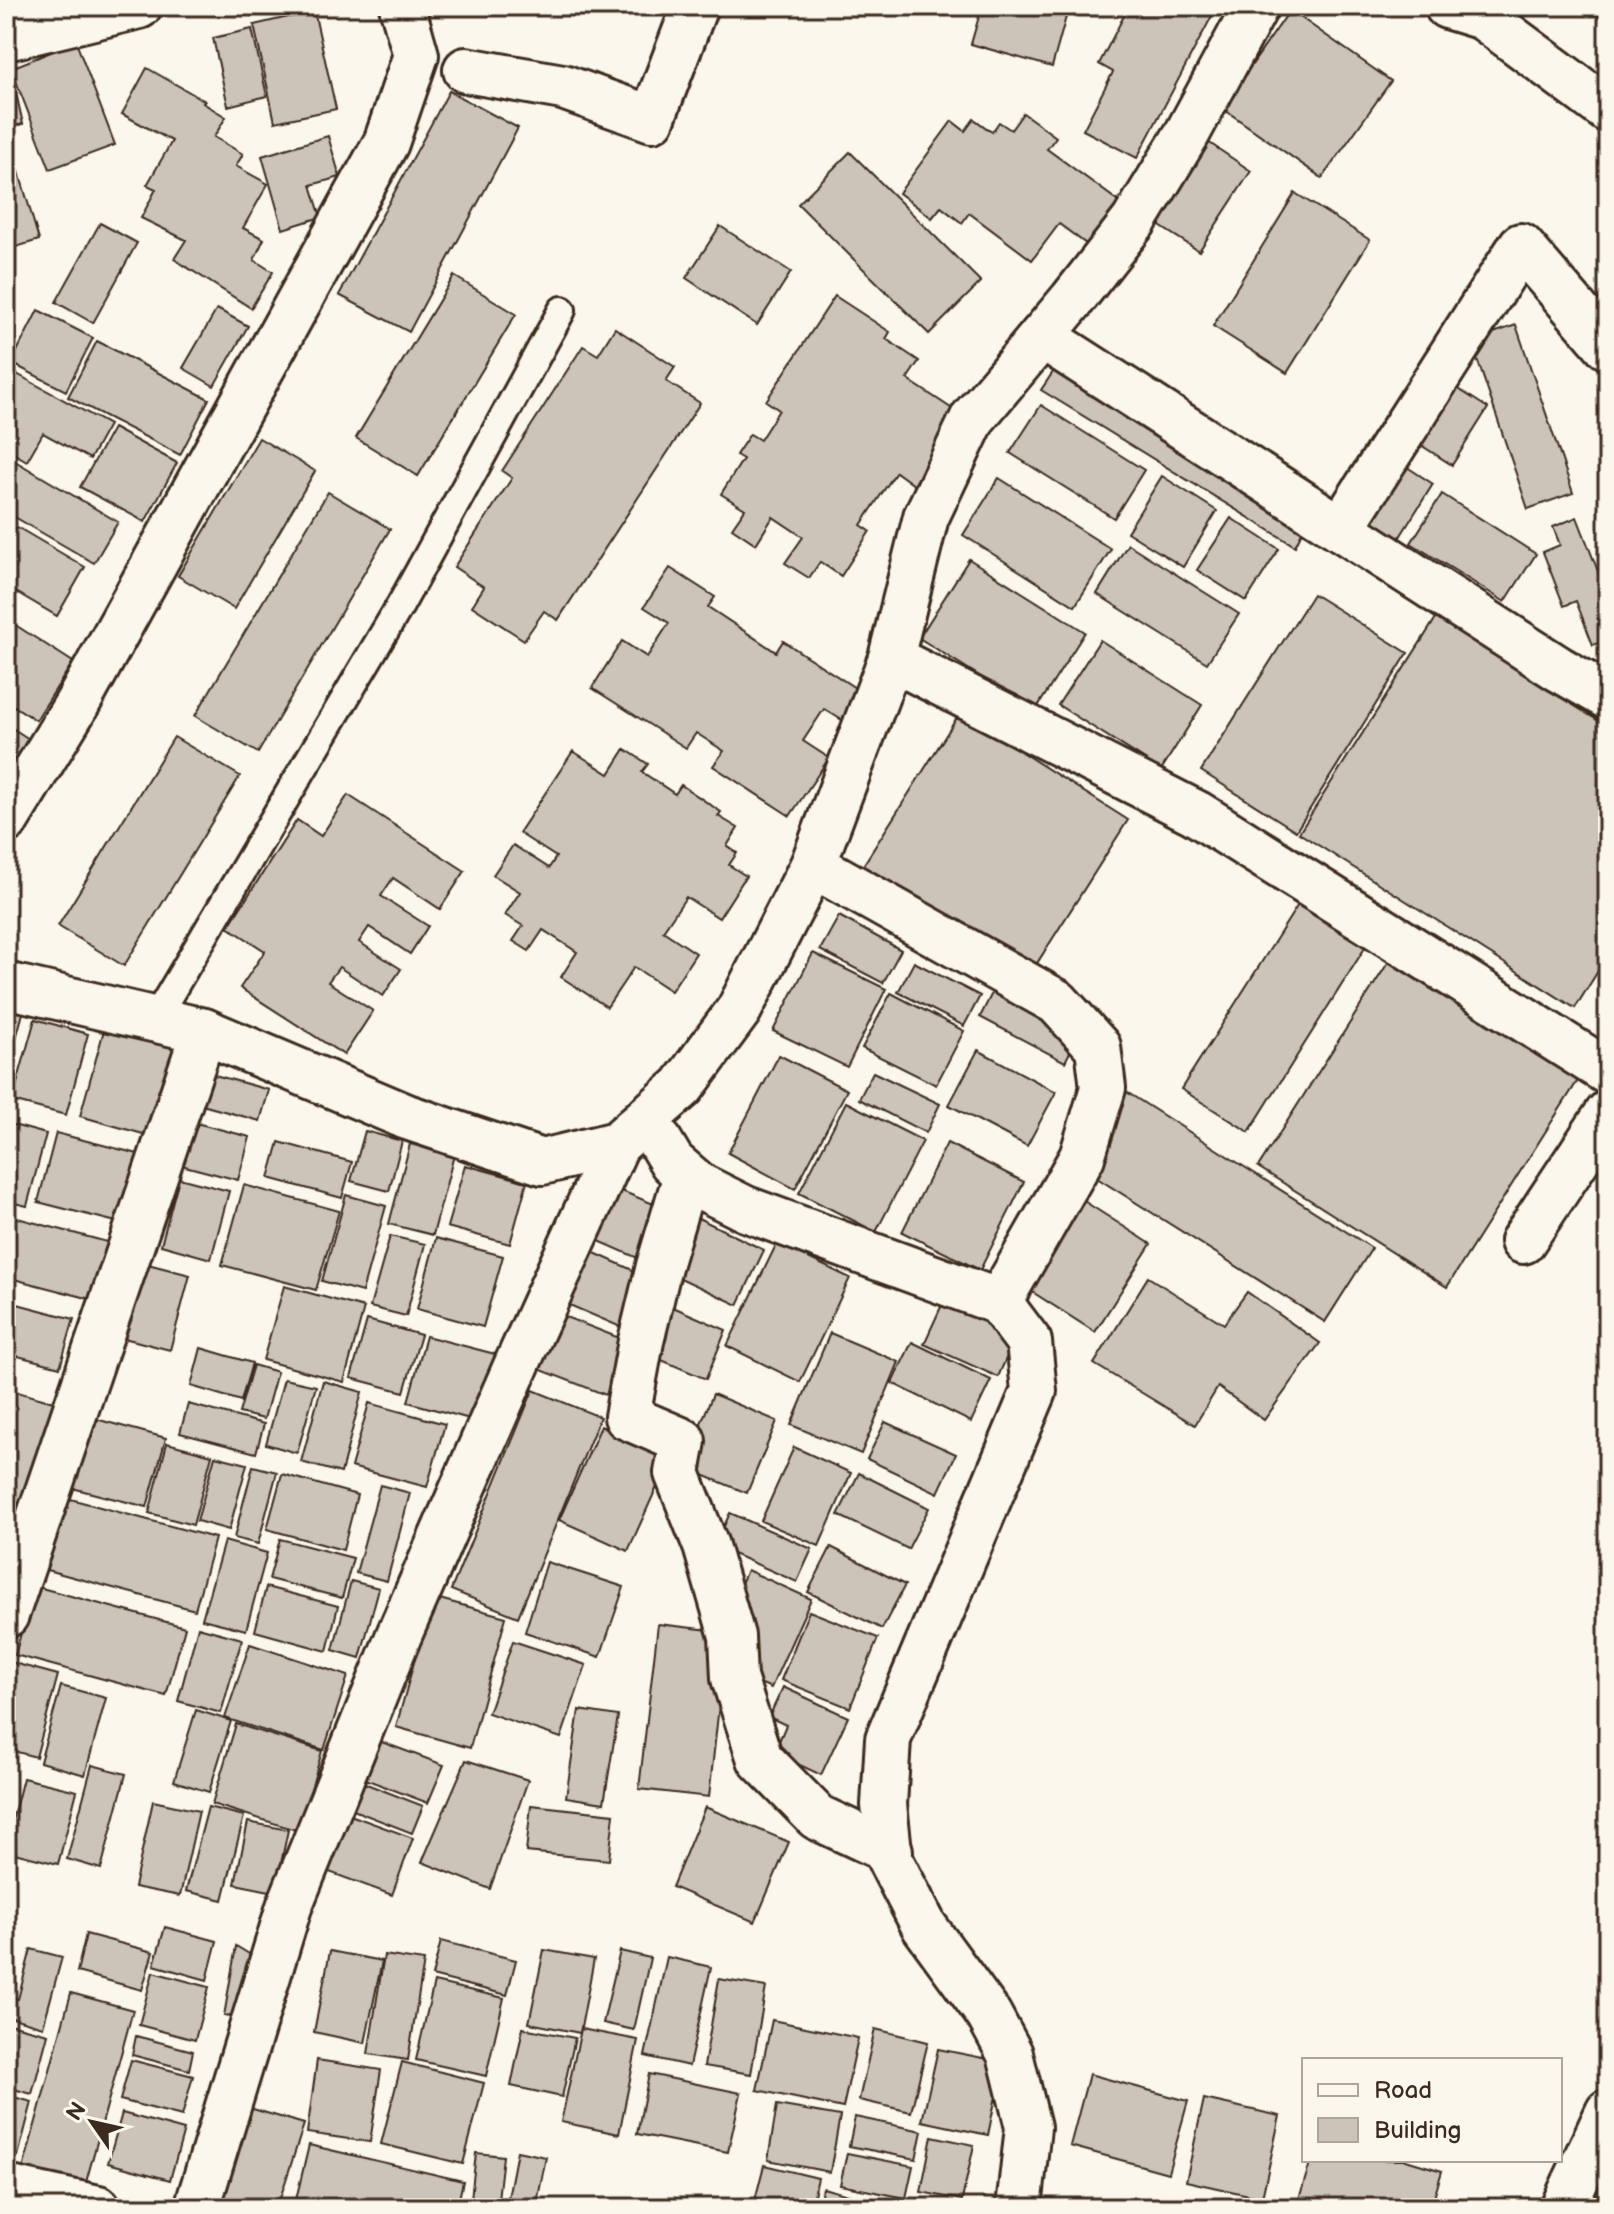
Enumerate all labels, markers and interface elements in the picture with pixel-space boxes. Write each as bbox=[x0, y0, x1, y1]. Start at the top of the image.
legend bbox=[1302, 2058, 1562, 2162]
text: Road bbox=[1374, 2076, 1432, 2105]
north arrow bbox=[52, 2082, 132, 2162]
text: N bbox=[61, 2097, 92, 2126]
text: Building bbox=[1374, 2116, 1461, 2145]

